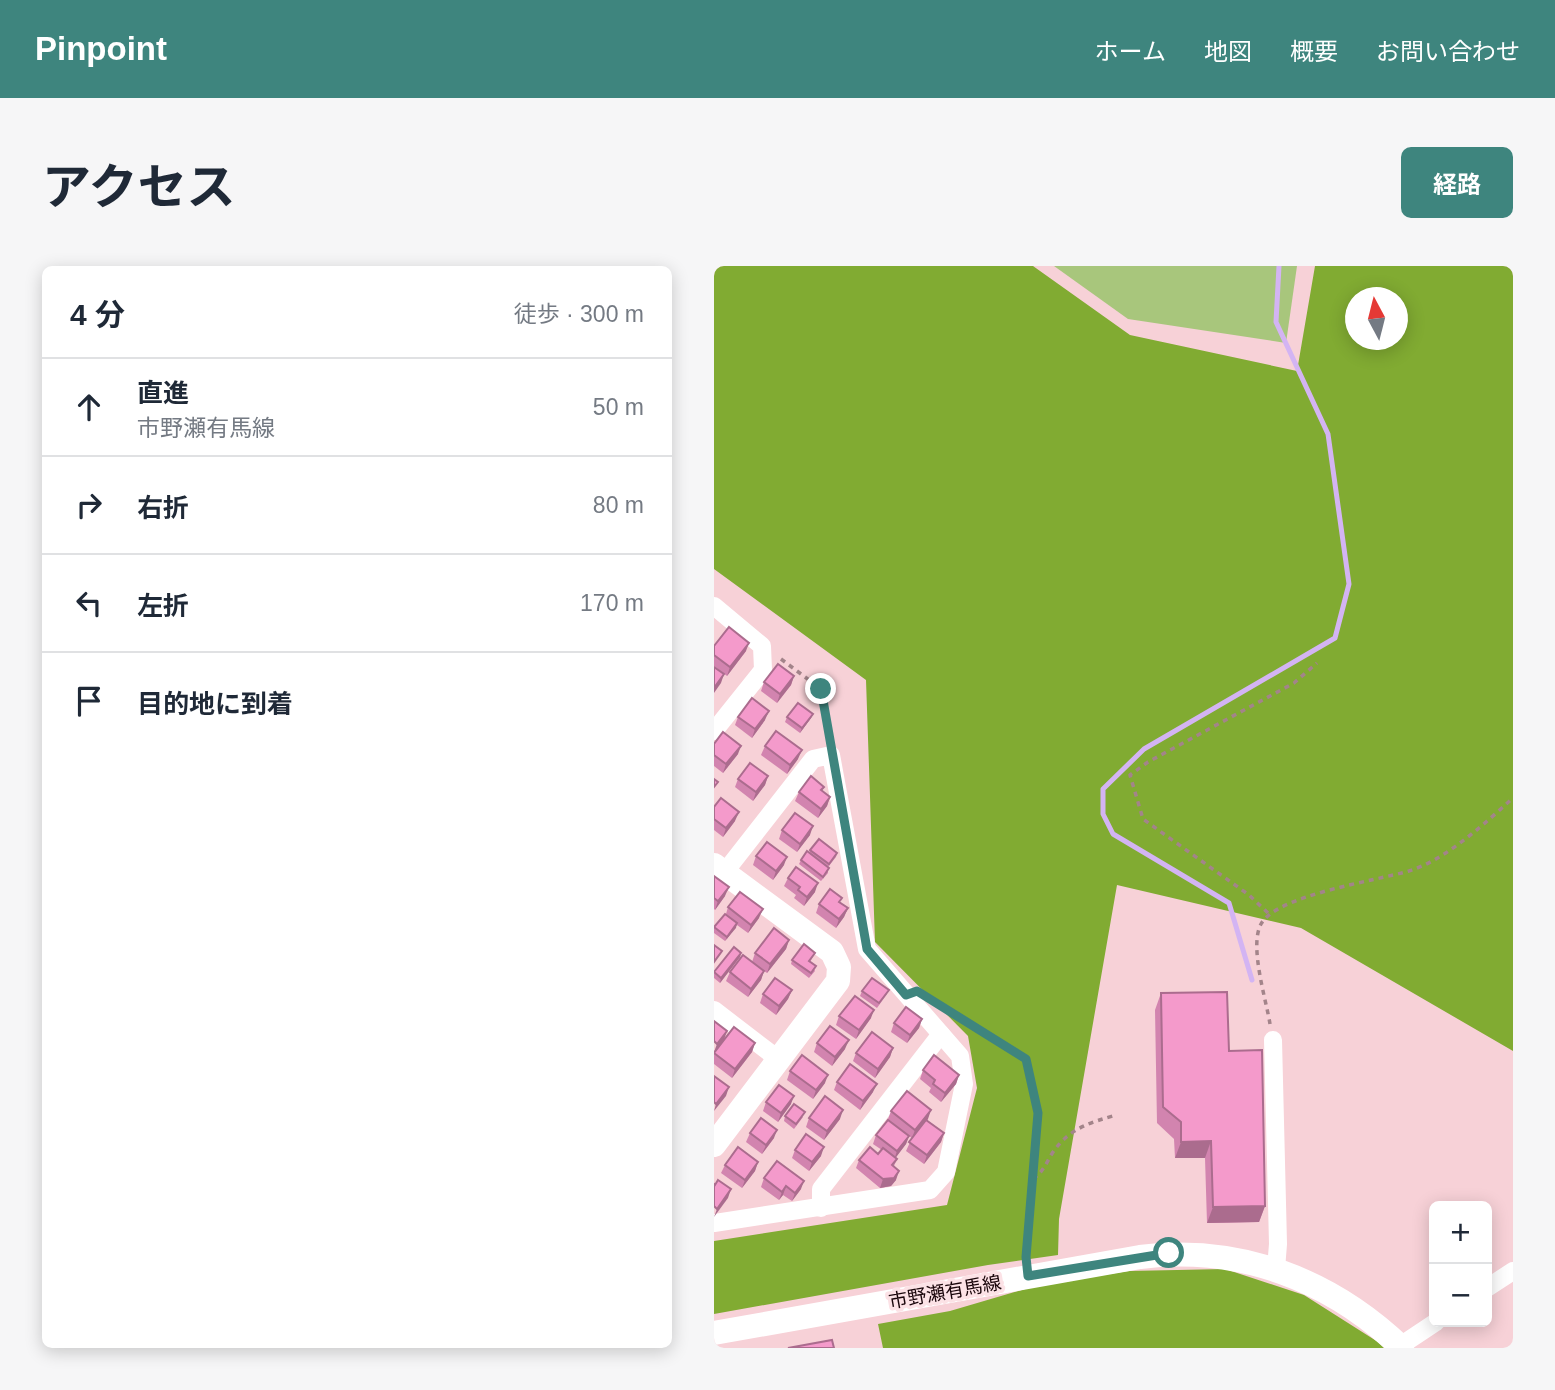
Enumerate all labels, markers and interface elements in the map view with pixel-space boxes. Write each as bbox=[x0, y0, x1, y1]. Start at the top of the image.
text: Pinpoint bbox=[35, 30, 167, 67]
text: ホーム bbox=[1095, 38, 1166, 65]
text: 地図 bbox=[1204, 38, 1252, 65]
text: 概要 bbox=[1290, 38, 1338, 65]
text: お問い合わせ bbox=[1376, 38, 1520, 65]
button: 経路 bbox=[1401, 147, 1513, 218]
text: アクセス bbox=[42, 160, 236, 214]
north arrow bbox=[1345, 287, 1408, 350]
text: 4 分 bbox=[70, 298, 125, 331]
text: 徒歩 · 300 m bbox=[514, 301, 644, 327]
text: 直進 bbox=[137, 378, 189, 408]
icon: ahead bbox=[70, 388, 108, 426]
text: 50 m bbox=[593, 394, 644, 420]
text: 市野瀬有馬線 bbox=[137, 415, 275, 441]
icon: right bbox=[70, 486, 108, 524]
text: 80 m bbox=[593, 492, 644, 518]
text: 右折 bbox=[137, 493, 189, 523]
icon: left bbox=[70, 584, 108, 622]
text: 170 m bbox=[580, 590, 644, 616]
text: 左折 bbox=[137, 591, 189, 621]
route end bbox=[805, 673, 836, 704]
icon: arrive bbox=[70, 682, 108, 720]
text: 目的地に到着 bbox=[137, 689, 293, 719]
map controls bbox=[1429, 1201, 1492, 1327]
button: + bbox=[1429, 1201, 1492, 1264]
route start bbox=[1153, 1237, 1184, 1268]
button: − bbox=[1429, 1264, 1492, 1327]
street label: 市野瀬有馬線 bbox=[887, 1272, 1003, 1312]

